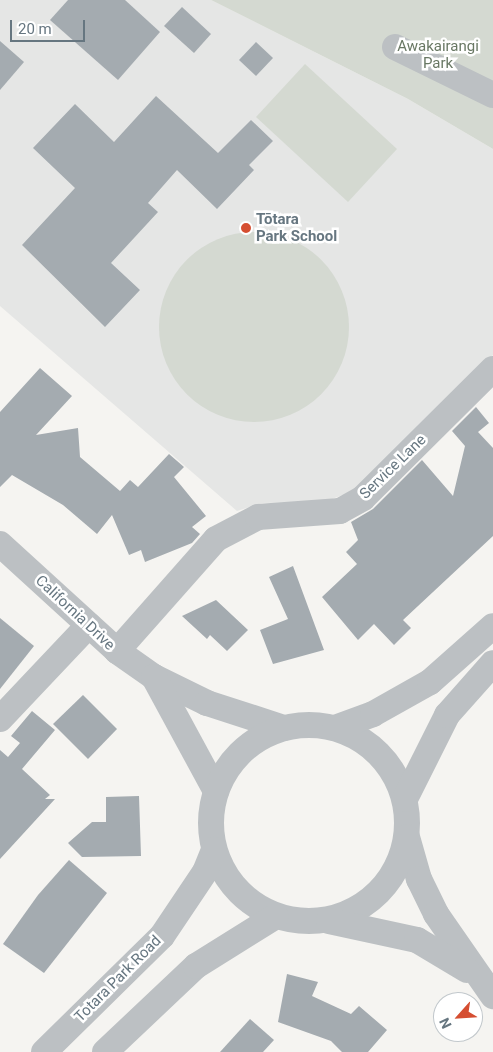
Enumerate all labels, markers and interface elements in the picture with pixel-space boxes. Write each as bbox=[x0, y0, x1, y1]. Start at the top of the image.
scale bar bbox=[12, 10, 88, 42]
text: 20 m bbox=[18, 20, 52, 38]
park label: Awakairangi Park bbox=[397, 37, 479, 72]
place label: Tōtara Park School bbox=[256, 210, 337, 245]
marker: Tōtara Park School bbox=[240, 222, 252, 234]
street label: Service Lane bbox=[356, 431, 430, 503]
street label: California Drive bbox=[32, 572, 118, 654]
street label: Totara Park Road bbox=[71, 932, 165, 1026]
north arrow bbox=[433, 992, 483, 1042]
text: N bbox=[436, 1015, 455, 1031]

